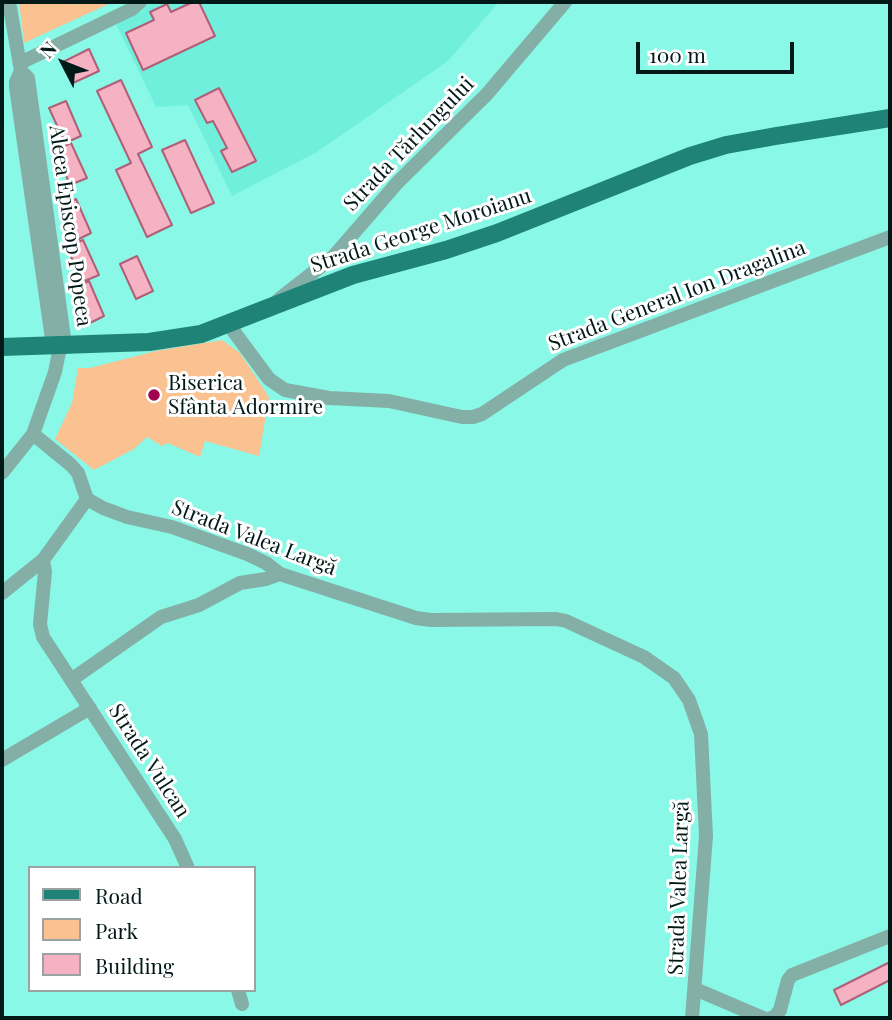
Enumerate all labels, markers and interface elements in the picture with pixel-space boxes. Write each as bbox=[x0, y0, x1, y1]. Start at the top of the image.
north arrow bbox=[28, 28, 98, 98]
scale bar bbox=[640, 28, 798, 72]
text: N bbox=[33, 35, 62, 63]
text: 100 m bbox=[649, 40, 706, 68]
street label: Strada Tărlungului bbox=[339, 72, 479, 216]
street label: Aleea Episcop Popeea bbox=[43, 124, 97, 328]
street label: Strada George Moroianu bbox=[307, 183, 535, 279]
street label: Strada General Ion Dragalina bbox=[545, 235, 809, 357]
place label: Biserica Sfânta Adormire bbox=[168, 370, 323, 420]
marker: Biserica Sfânta Adormire bbox=[146, 387, 162, 403]
street label: Strada Valea Largă bbox=[168, 495, 340, 581]
street label: Strada Vulcan bbox=[103, 699, 195, 823]
street label: Strada Valea Largă bbox=[663, 800, 695, 976]
legend bbox=[28, 866, 256, 992]
text: Road bbox=[95, 881, 143, 909]
text: Park bbox=[95, 916, 138, 944]
text: Building bbox=[95, 951, 174, 979]

